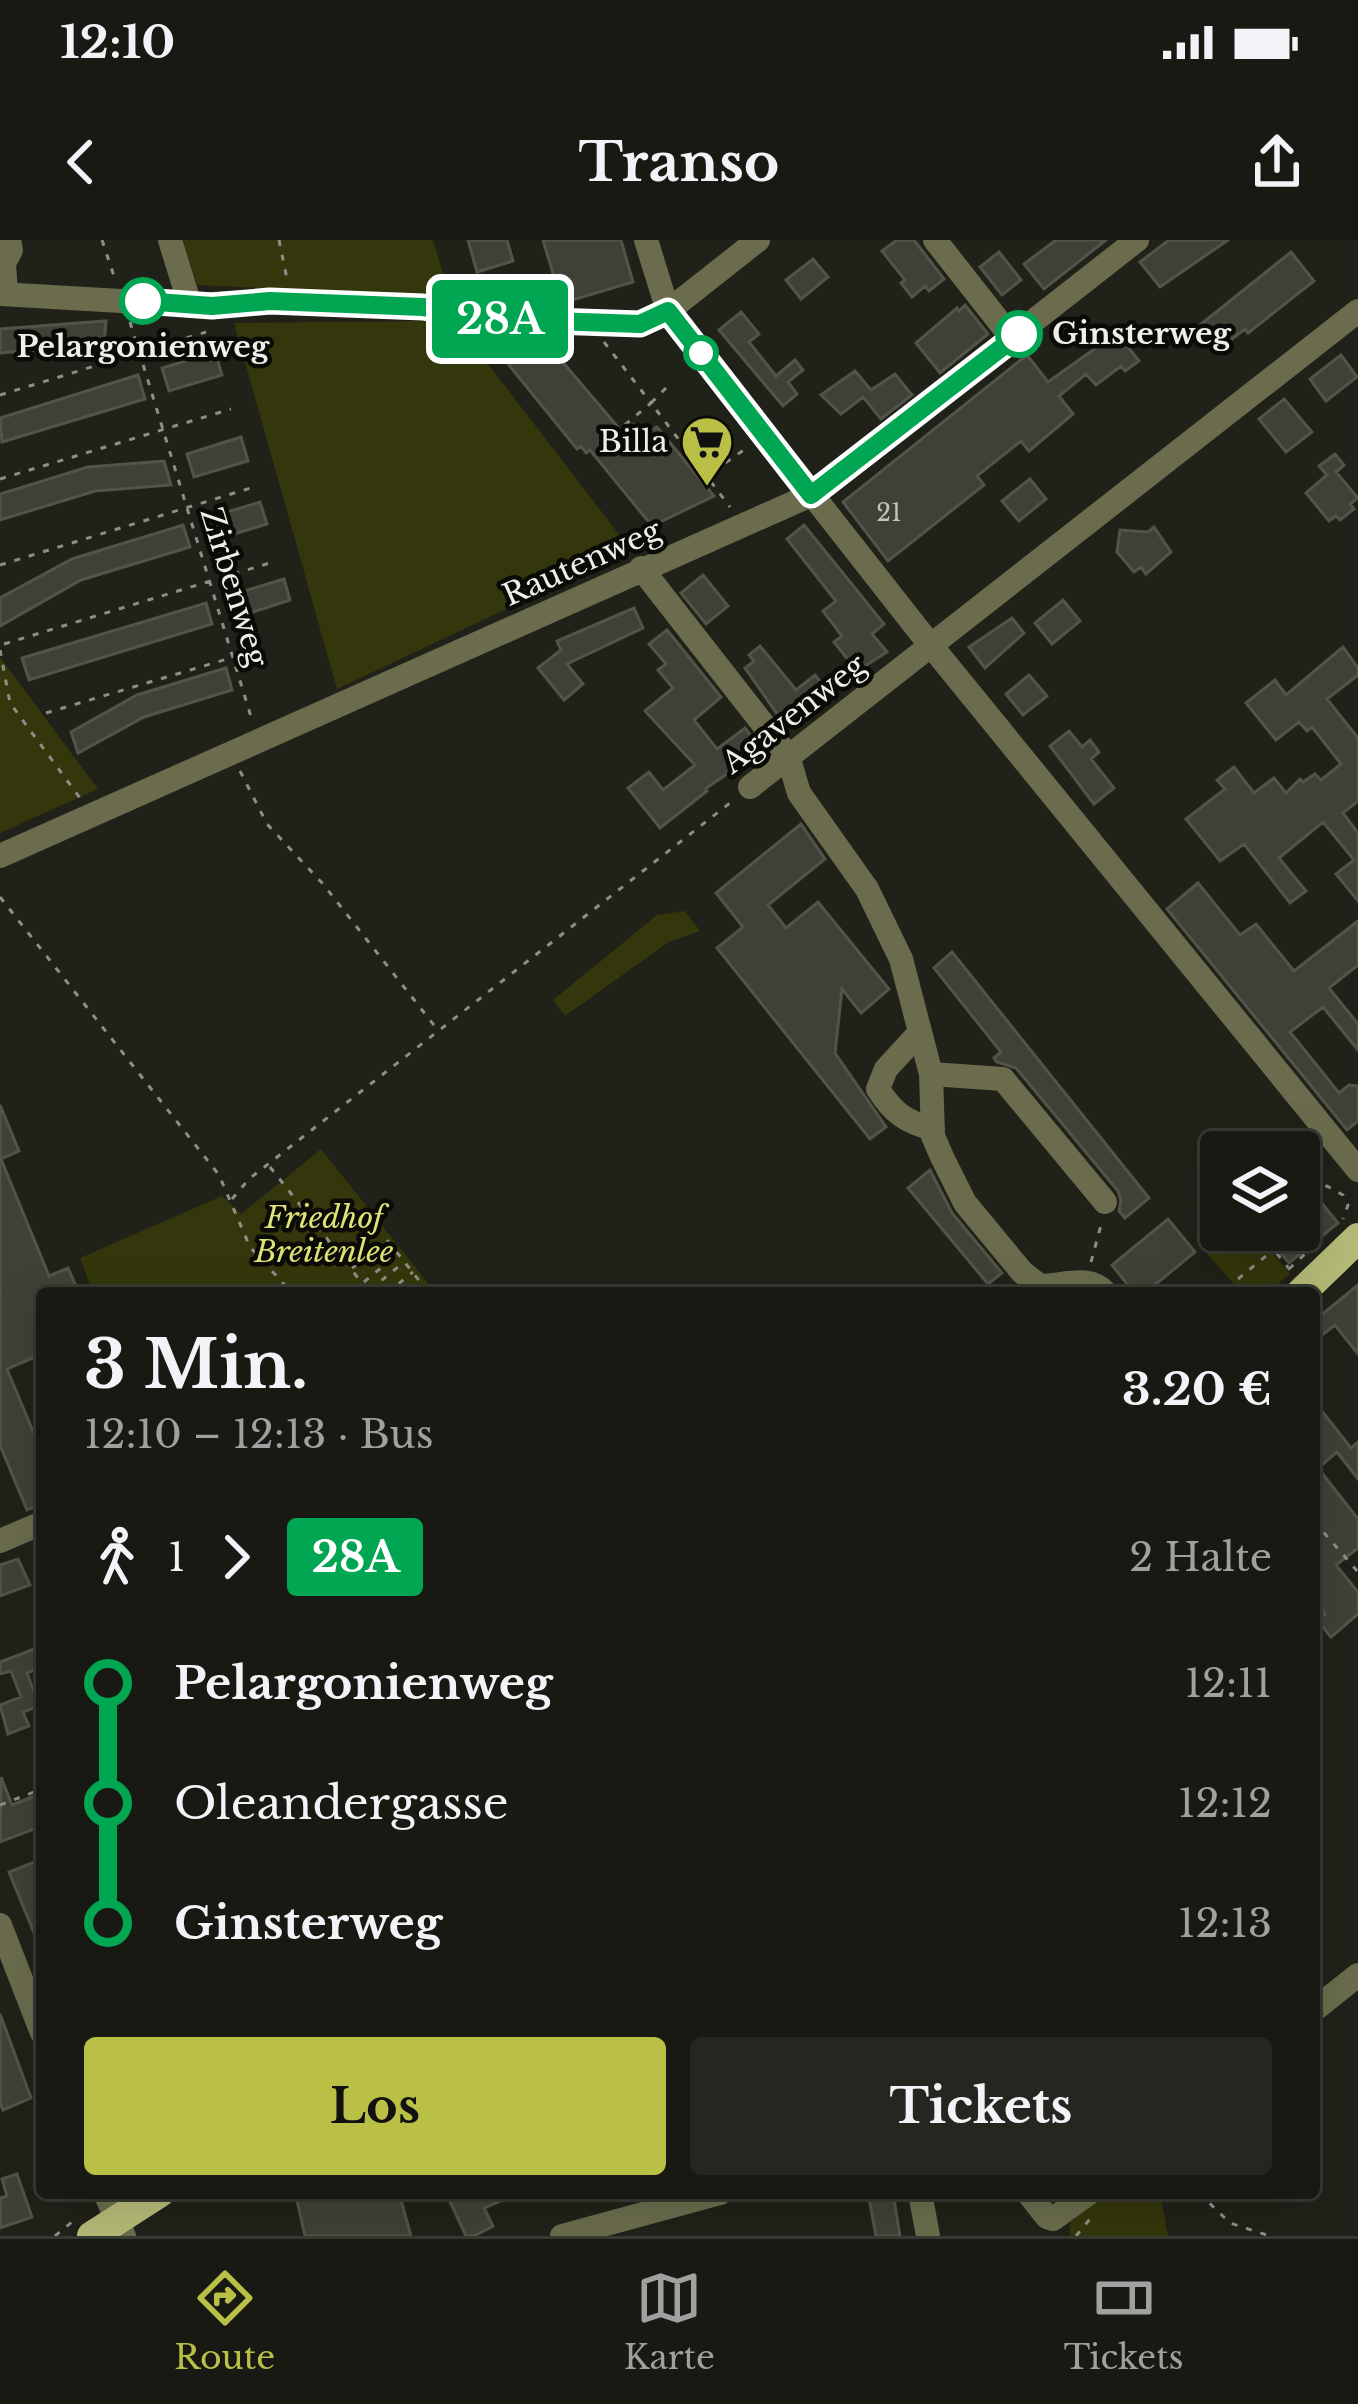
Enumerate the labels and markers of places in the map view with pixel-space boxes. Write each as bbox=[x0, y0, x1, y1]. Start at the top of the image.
marker: Pelargonienweg bbox=[121, 279, 165, 323]
marker: Ginsterweg bbox=[997, 312, 1041, 356]
place label: Ginsterweg bbox=[1052, 315, 1232, 352]
place label: Pelargonienweg bbox=[17, 328, 270, 365]
unlabelled marker bbox=[685, 337, 717, 369]
supermarket icon: Billa bbox=[679, 414, 735, 488]
place label: Billa bbox=[599, 423, 668, 460]

